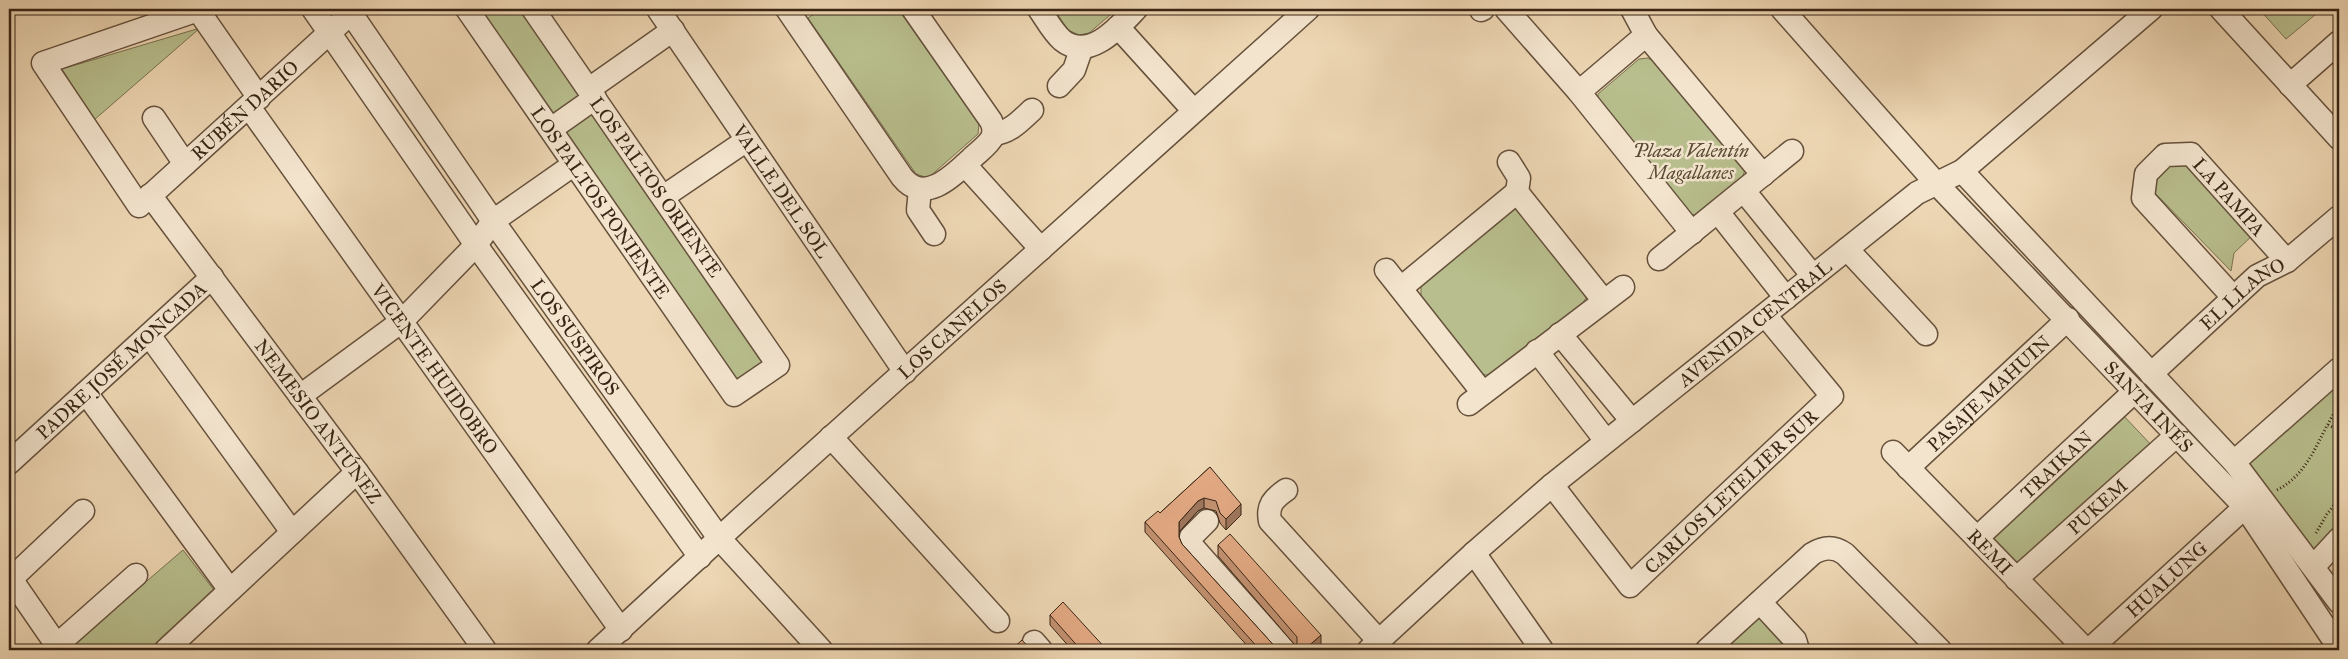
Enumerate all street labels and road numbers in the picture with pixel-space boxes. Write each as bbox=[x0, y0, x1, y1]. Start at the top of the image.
street label: RUBÉN DARIO bbox=[186, 55, 303, 165]
street label: LOS PALTOS ORIENTE bbox=[585, 92, 727, 282]
street label: LOS PALTOS PONIENTE bbox=[526, 102, 675, 303]
street label: VALLE DEL SOL bbox=[728, 119, 835, 262]
street label: LA PAMPA bbox=[2188, 153, 2270, 241]
street label: EL LLANO bbox=[2195, 253, 2288, 335]
street label: AVENIDA CENTRAL bbox=[1673, 255, 1836, 392]
street label: LOS SUSPIROS bbox=[526, 274, 625, 400]
street label: LOS CANELOS bbox=[893, 274, 1011, 384]
street label: PADRE JOSÉ MONCADA bbox=[31, 277, 211, 444]
street label: VICENTE HUIDOBRO bbox=[366, 278, 503, 458]
street label: PASAJE MAHUIN bbox=[1922, 330, 2055, 456]
street label: NEMESIO ANTÚNEZ bbox=[250, 334, 387, 508]
street label: SANTA INÉS bbox=[2100, 356, 2198, 457]
street label: CARLOS LETELIER SUR bbox=[1639, 404, 1823, 578]
street label: TRAIKAN bbox=[2015, 425, 2097, 503]
street label: PUKEM bbox=[2063, 474, 2132, 539]
street label: REMI bbox=[1963, 524, 2017, 579]
street label: HUALUNG bbox=[2121, 536, 2212, 622]

